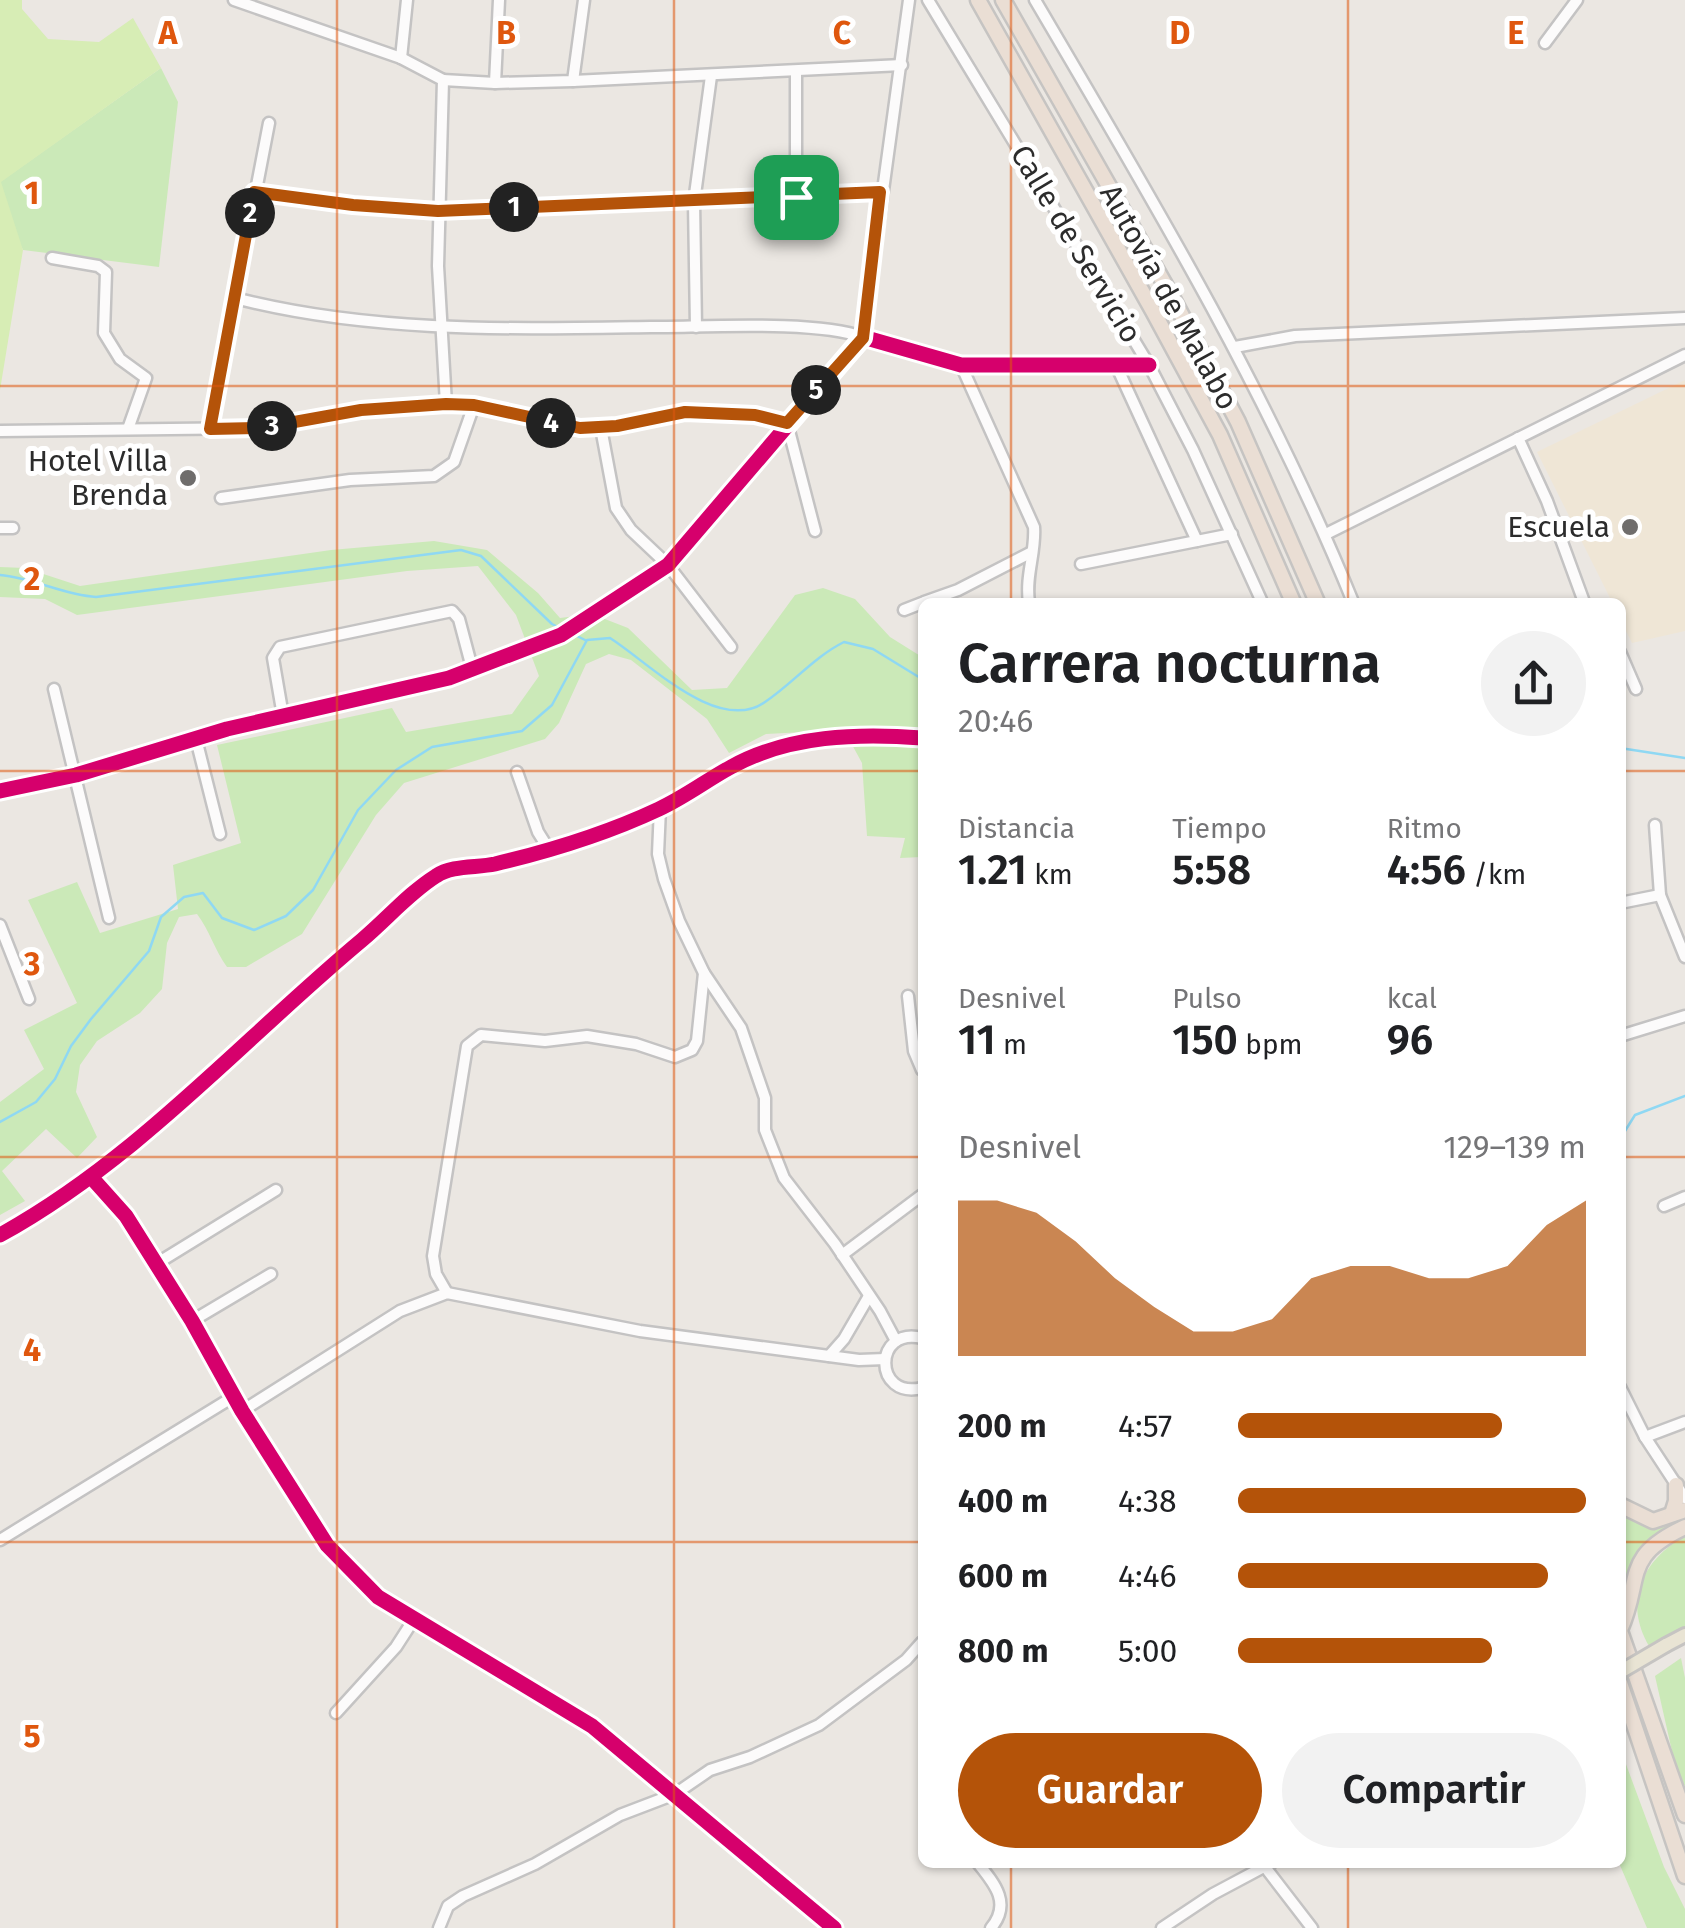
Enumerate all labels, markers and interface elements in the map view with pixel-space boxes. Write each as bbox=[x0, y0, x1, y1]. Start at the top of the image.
text: A bbox=[158, 14, 179, 52]
text: B bbox=[496, 14, 516, 52]
text: C bbox=[833, 14, 852, 52]
text: D bbox=[1170, 14, 1190, 52]
text: E bbox=[1508, 14, 1524, 52]
street label: Calle de Servicio bbox=[1003, 139, 1149, 349]
pin bbox=[754, 155, 839, 240]
icon: arrive bbox=[769, 170, 824, 225]
text: 1 bbox=[25, 174, 39, 212]
street label: Autovía de Malabo bbox=[1092, 178, 1246, 416]
pin: 1 bbox=[489, 182, 539, 232]
pin: 2 bbox=[225, 188, 275, 238]
text: 1 bbox=[508, 190, 521, 223]
text: 2 bbox=[243, 196, 257, 229]
pin: 5 bbox=[791, 365, 841, 415]
text: 5 bbox=[808, 373, 824, 406]
pin: 4 bbox=[526, 398, 576, 448]
pin: 3 bbox=[247, 401, 297, 451]
text: 4 bbox=[543, 406, 559, 439]
text: 3 bbox=[265, 409, 279, 442]
place label: Hotel Villa Brenda bbox=[28, 443, 168, 513]
marker: Hotel Villa Brenda bbox=[177, 467, 199, 489]
place label: Escuela bbox=[1507, 509, 1610, 545]
marker: Escuela bbox=[1619, 516, 1641, 538]
text: 2 bbox=[24, 560, 40, 598]
text: Carrera nocturna bbox=[958, 631, 1381, 697]
button: share bbox=[1481, 631, 1586, 736]
text: 20:46 bbox=[958, 702, 1033, 740]
text: Distancia bbox=[958, 812, 1075, 845]
text: Tiempo bbox=[1172, 812, 1267, 845]
text: Ritmo bbox=[1387, 812, 1462, 845]
text: 1.21 bbox=[958, 845, 1027, 895]
text: 5:58 bbox=[1172, 845, 1251, 895]
text: 4:56 bbox=[1387, 845, 1466, 895]
text: km bbox=[1027, 858, 1073, 891]
text: /km bbox=[1466, 858, 1526, 891]
text: 3 bbox=[23, 945, 40, 983]
text: Desnivel bbox=[958, 982, 1066, 1015]
text: Pulso bbox=[1172, 982, 1242, 1015]
text: kcal bbox=[1387, 982, 1437, 1015]
text: 11 bbox=[958, 1015, 996, 1065]
text: 150 bbox=[1172, 1015, 1238, 1065]
text: 96 bbox=[1387, 1015, 1433, 1065]
text: m bbox=[996, 1028, 1027, 1061]
text: bpm bbox=[1238, 1028, 1303, 1061]
text: Desnivel bbox=[958, 1128, 1081, 1166]
text: 129–139 m bbox=[1443, 1128, 1586, 1166]
text: 4 bbox=[23, 1331, 41, 1369]
text: 200 m bbox=[958, 1407, 1047, 1445]
text: 4:57 bbox=[1118, 1407, 1172, 1445]
text: 400 m bbox=[958, 1482, 1048, 1520]
text: 4:38 bbox=[1118, 1482, 1177, 1520]
text: 600 m bbox=[958, 1557, 1048, 1595]
text: 4:46 bbox=[1118, 1557, 1177, 1595]
text: 800 m bbox=[958, 1632, 1049, 1670]
text: 5:00 bbox=[1118, 1632, 1177, 1670]
text: 5 bbox=[23, 1717, 41, 1755]
button: Guardar bbox=[958, 1733, 1262, 1848]
button: Compartir bbox=[1282, 1733, 1586, 1848]

